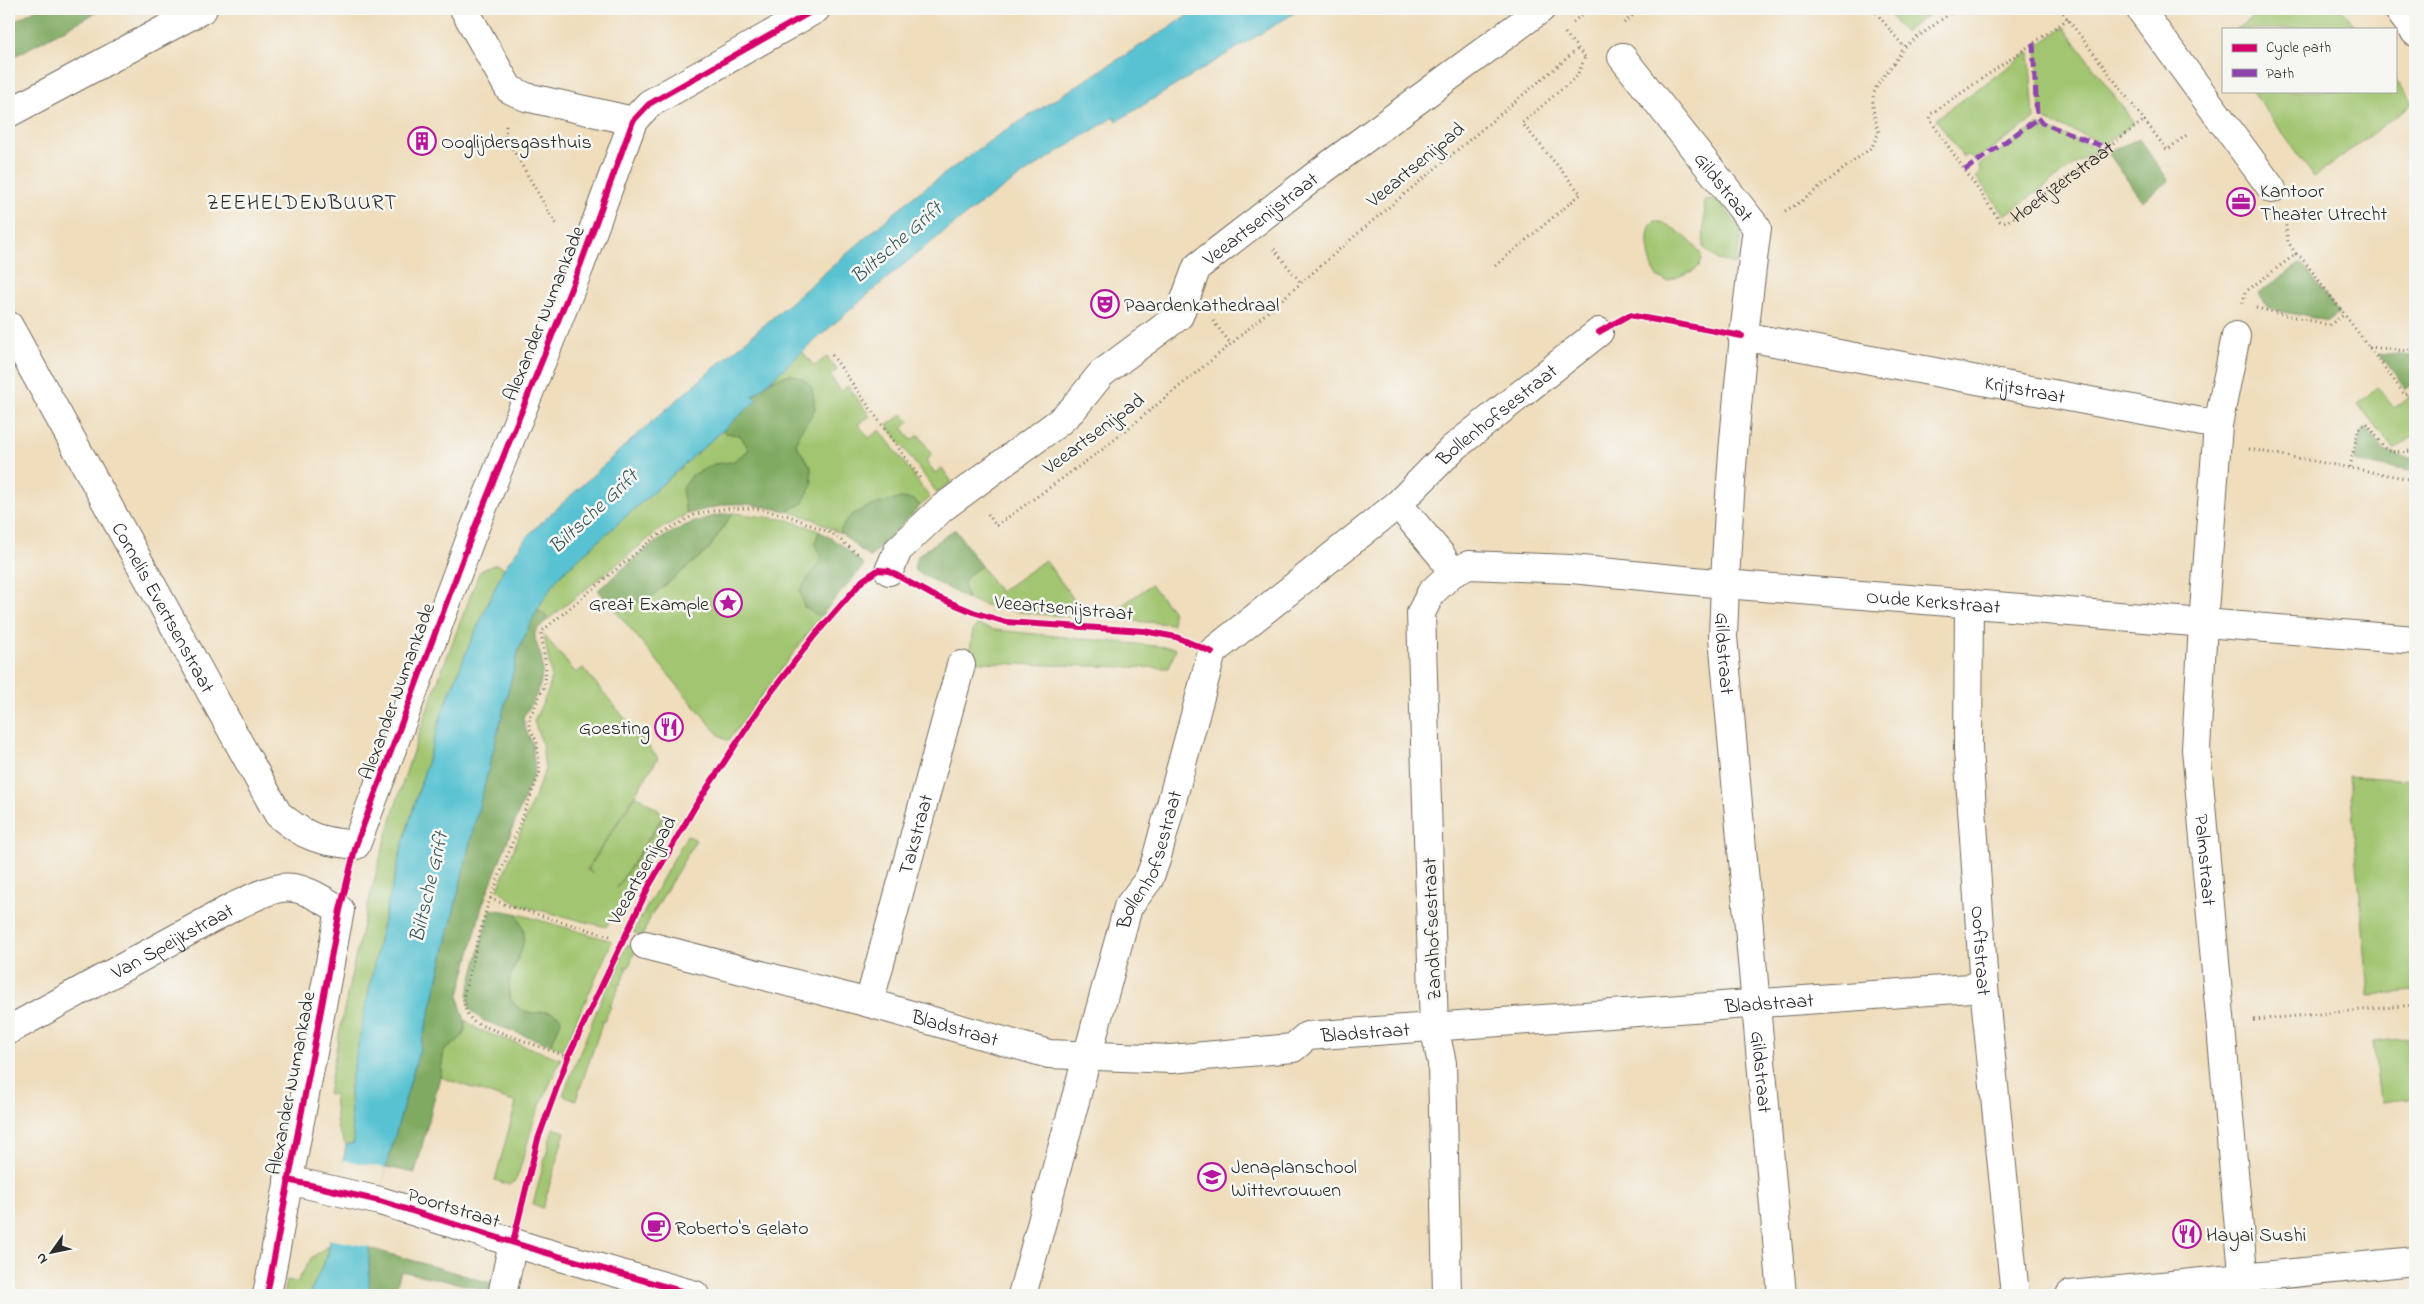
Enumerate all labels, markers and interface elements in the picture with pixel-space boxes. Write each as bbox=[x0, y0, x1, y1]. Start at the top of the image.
legend bbox=[2222, 28, 2396, 92]
text: Cycle path bbox=[2266, 37, 2331, 60]
text: Path bbox=[2266, 63, 2294, 85]
street label: Veeartsenijpad bbox=[1360, 116, 1472, 216]
building icon: Ooglijdersgasthuis bbox=[407, 126, 437, 156]
place label: Ooglijdersgasthuis bbox=[441, 129, 592, 159]
street label: Hoefijzerstraat bbox=[2005, 135, 2121, 232]
street label: Gildstraat bbox=[1685, 147, 1759, 230]
street label: Veeartsenijstraat bbox=[1197, 166, 1326, 275]
place label: Kantoor Theater Utrecht bbox=[2260, 178, 2388, 230]
office icon: Kantoor Theater Utrecht bbox=[2226, 187, 2256, 217]
district label: ZEEHELDENBUURT bbox=[207, 189, 397, 219]
water label: Biltsche Grift bbox=[845, 194, 951, 292]
street label: Alexander Numankade bbox=[497, 222, 594, 406]
theatre icon: Paardenkathedraal bbox=[1090, 289, 1120, 319]
place label: Paardenkathedraal bbox=[1124, 292, 1279, 321]
street label: Bollenhofsestraat bbox=[1430, 358, 1565, 474]
street label: Krijtstraat bbox=[1982, 370, 2068, 413]
street label: Veeartsenijpad bbox=[1037, 387, 1151, 483]
water label: Biltsche Grift bbox=[543, 462, 647, 562]
street label: Cornelis Evertsenstraat bbox=[103, 517, 221, 699]
street label: Oude Kerkstraat bbox=[1865, 583, 2002, 623]
place icon: Great Example bbox=[713, 588, 743, 618]
street label: Veeartsenijstraat bbox=[992, 589, 1135, 630]
place label: Great Example bbox=[589, 591, 709, 620]
street label: Alexander Numankade bbox=[353, 599, 444, 784]
street label: Gildstraat bbox=[1706, 612, 1740, 696]
restaurant icon: Goesting bbox=[654, 712, 684, 742]
place label: Goesting bbox=[579, 715, 650, 745]
street label: Bollenhofsestraat bbox=[1110, 787, 1191, 933]
street label: Takstraat bbox=[893, 791, 942, 878]
street label: Veeartsenijpad bbox=[601, 811, 685, 932]
street label: Palmstraat bbox=[2185, 813, 2222, 907]
water label: Biltsche Grift bbox=[403, 827, 458, 946]
street label: Zandhofsestraat bbox=[1417, 857, 1450, 1001]
street label: Van Speijkstraat bbox=[106, 897, 240, 989]
street label: Ooftstraat bbox=[1962, 905, 1997, 998]
street label: Bladstraat bbox=[1723, 987, 1815, 1023]
street label: Alexander Numankade bbox=[260, 989, 324, 1178]
street label: Bladstraat bbox=[907, 1003, 1002, 1056]
street label: Bladstraat bbox=[1319, 1017, 1411, 1052]
street label: Gildstraat bbox=[1741, 1030, 1778, 1115]
place label: Jenaplanschool Wittevrouwen bbox=[1231, 1154, 1357, 1206]
school or university icon: Jenaplanschool Wittevrouwen bbox=[1197, 1162, 1227, 1192]
street label: Poortstraat bbox=[403, 1182, 503, 1237]
cafe icon: Roberto's Gelato bbox=[641, 1212, 671, 1242]
place label: Roberto's Gelato bbox=[675, 1215, 809, 1244]
restaurant icon: Hayai Sushi bbox=[2172, 1219, 2202, 1249]
place label: Hayai Sushi bbox=[2206, 1222, 2306, 1251]
north arrow bbox=[28, 1226, 78, 1276]
text: N bbox=[31, 1249, 54, 1268]

